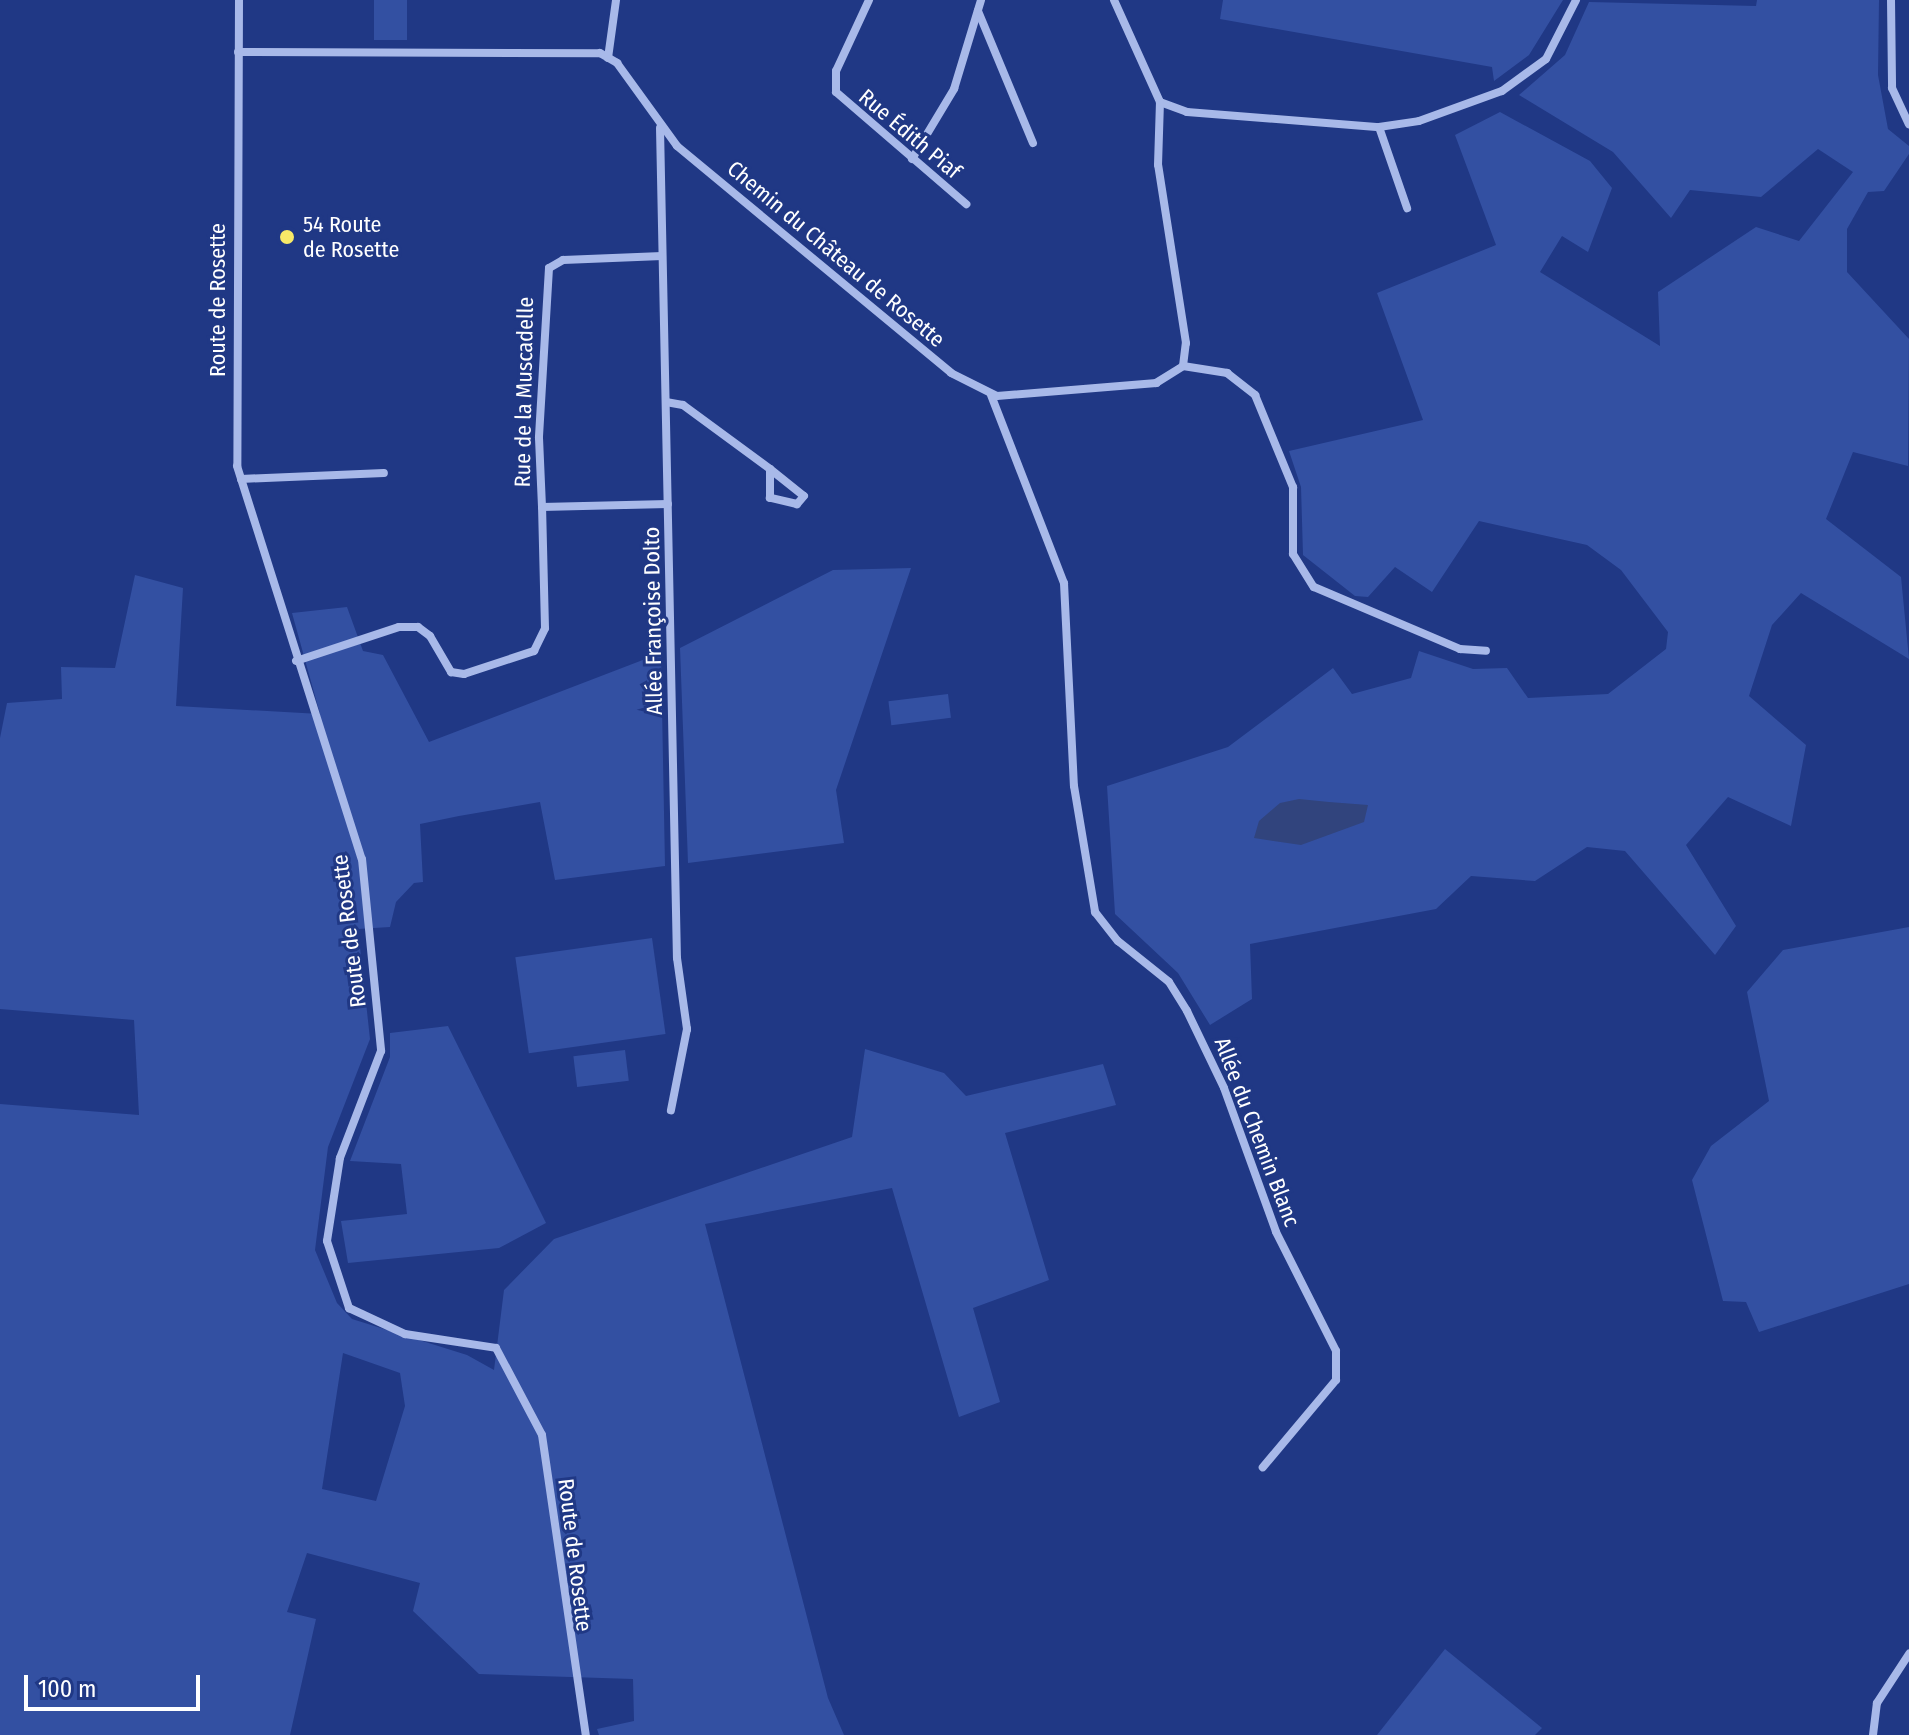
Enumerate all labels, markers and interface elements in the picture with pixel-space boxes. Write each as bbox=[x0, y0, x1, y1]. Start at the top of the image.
street label: Rue Édith Piaf bbox=[854, 84, 966, 184]
street label: Chemin du Château de Rosette bbox=[722, 155, 950, 353]
place label: 54 Route de Rosette bbox=[303, 211, 399, 262]
street label: Route de Rosette bbox=[205, 223, 231, 377]
marker: 54 Route de Rosette bbox=[278, 228, 296, 246]
street label: Rue de la Muscadelle bbox=[509, 297, 539, 487]
street label: Allée Françoise Dolto bbox=[638, 527, 668, 715]
street label: Route de Rosette bbox=[327, 853, 371, 1009]
street label: Allée du Chemin Blanc bbox=[1209, 1034, 1305, 1230]
street label: Route de Rosette bbox=[553, 1477, 597, 1633]
scale bar bbox=[28, 1659, 204, 1709]
text: 100 m bbox=[38, 1675, 96, 1703]

